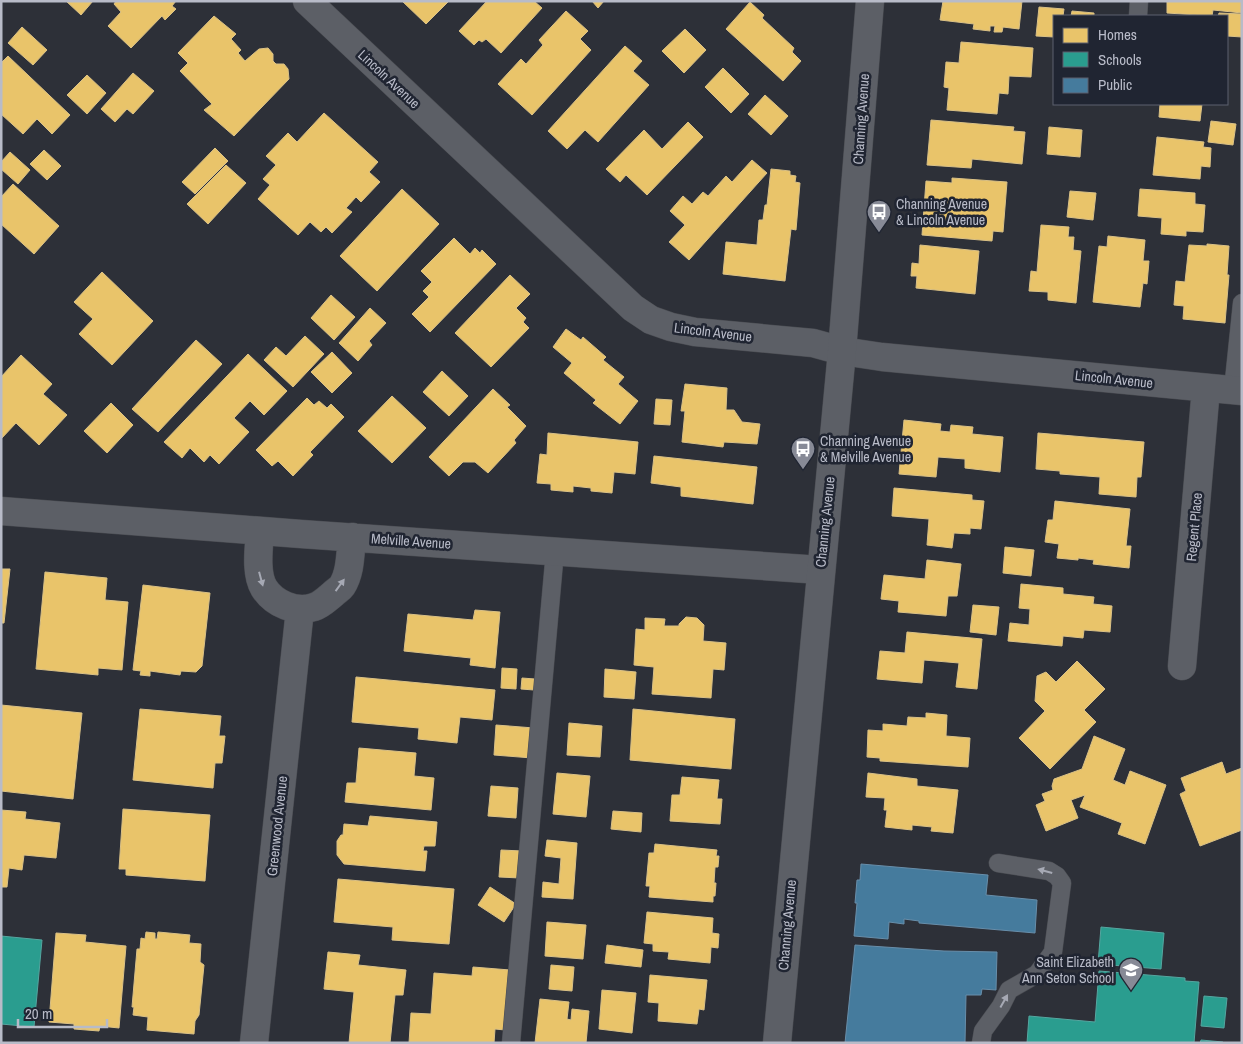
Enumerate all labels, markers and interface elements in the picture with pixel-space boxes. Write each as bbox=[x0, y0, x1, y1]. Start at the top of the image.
legend bbox=[1053, 15, 1228, 105]
text: Homes bbox=[1098, 24, 1137, 45]
street label: Lincoln Avenue bbox=[354, 46, 424, 112]
text: Schools bbox=[1098, 49, 1142, 70]
street label: Channing Avenue bbox=[849, 73, 873, 165]
text: Public bbox=[1098, 74, 1132, 95]
place label: Channing Avenue & Lincoln Avenue bbox=[896, 195, 987, 229]
bus stop icon: Channing Avenue & Lincoln Avenue bbox=[866, 199, 892, 233]
street label: Lincoln Avenue bbox=[673, 318, 753, 346]
street label: Lincoln Avenue bbox=[1074, 366, 1154, 392]
place label: Channing Avenue & Melville Avenue bbox=[820, 432, 911, 466]
bus stop icon: Channing Avenue & Melville Avenue bbox=[790, 436, 816, 470]
street label: Channing Avenue bbox=[811, 476, 839, 568]
street label: Regent Place bbox=[1182, 492, 1206, 562]
street label: Melville Avenue bbox=[370, 529, 452, 553]
one-way arrow bbox=[258, 572, 266, 587]
one-way arrow bbox=[335, 579, 345, 592]
street label: Greenwood Avenue bbox=[263, 775, 291, 877]
one-way arrow bbox=[1037, 867, 1052, 875]
street label: Channing Avenue bbox=[774, 879, 800, 971]
place label: Saint Elizabeth Ann Seton School bbox=[1021, 953, 1114, 987]
school or university icon: Saint Elizabeth Ann Seton School bbox=[1118, 957, 1144, 991]
one-way arrow bbox=[999, 994, 1008, 1007]
scale bar bbox=[18, 996, 106, 1028]
text: 20 m bbox=[25, 1003, 52, 1024]

